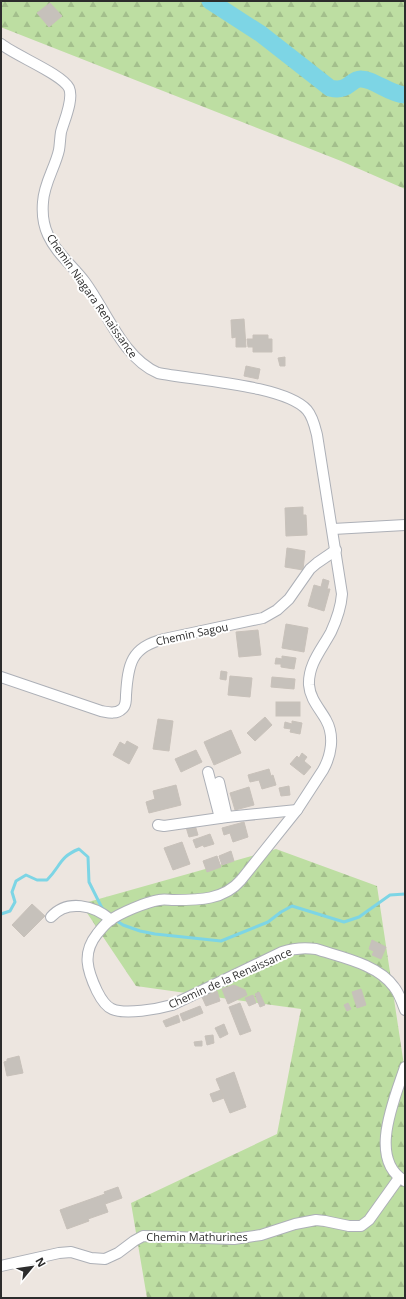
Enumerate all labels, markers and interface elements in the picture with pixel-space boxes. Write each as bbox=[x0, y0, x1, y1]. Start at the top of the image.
street label: Chemin Niagara Renaissance bbox=[44, 231, 141, 361]
street label: Chemin Sagou bbox=[154, 618, 230, 649]
street label: Chemin de la Renaissance bbox=[166, 944, 294, 1012]
street label: Chemin Mathurines bbox=[146, 1229, 248, 1244]
north arrow bbox=[12, 1247, 52, 1287]
text: N bbox=[32, 1254, 50, 1269]

